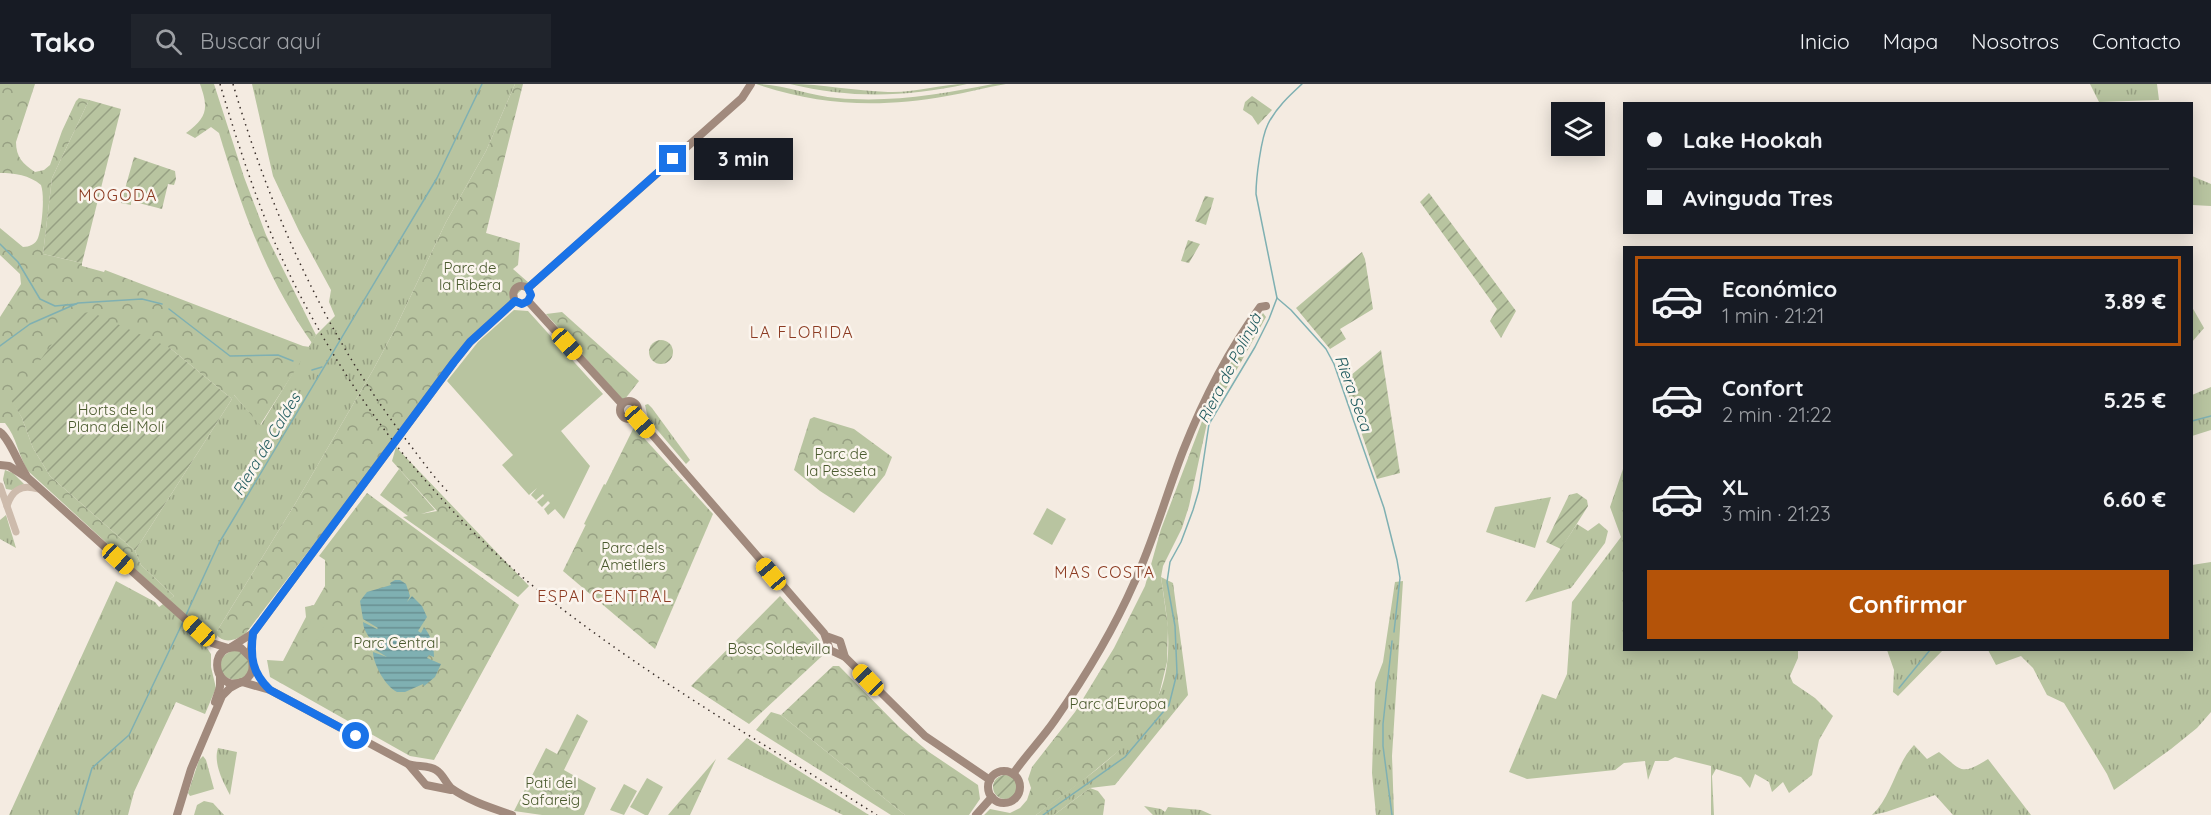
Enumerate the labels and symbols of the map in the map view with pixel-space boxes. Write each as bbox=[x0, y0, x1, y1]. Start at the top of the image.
callout: 3 min bbox=[694, 138, 793, 180]
route end bbox=[659, 145, 686, 172]
district label: MOGODA bbox=[78, 185, 158, 205]
park label: Parc de la Ribera bbox=[439, 258, 501, 294]
water label: Riera de Polinyà bbox=[1193, 309, 1266, 426]
district label: LA FLORIDA bbox=[750, 322, 854, 342]
car bbox=[548, 325, 586, 363]
water label: Riera Seca bbox=[1331, 352, 1377, 435]
water label: Riera de Caldes bbox=[227, 388, 305, 499]
park label: Horts de la Plana del Molí bbox=[68, 400, 165, 436]
car bbox=[621, 403, 659, 441]
park label: Parc de la Pesseta bbox=[806, 444, 876, 480]
park label: Parc dels Ametllers bbox=[601, 538, 665, 574]
car bbox=[99, 540, 137, 578]
car bbox=[753, 554, 789, 594]
district label: MAS COSTA bbox=[1054, 562, 1156, 582]
district label: ESPAI CENTRAL bbox=[537, 586, 673, 606]
car bbox=[180, 612, 218, 650]
park label: Parc Central bbox=[353, 633, 439, 652]
park label: Bosc Soldevilla bbox=[727, 639, 831, 658]
car bbox=[849, 661, 887, 699]
park label: Parc d'Europa bbox=[1070, 694, 1166, 713]
route start bbox=[342, 722, 369, 749]
park label: Pati del Safareig bbox=[522, 773, 580, 809]

